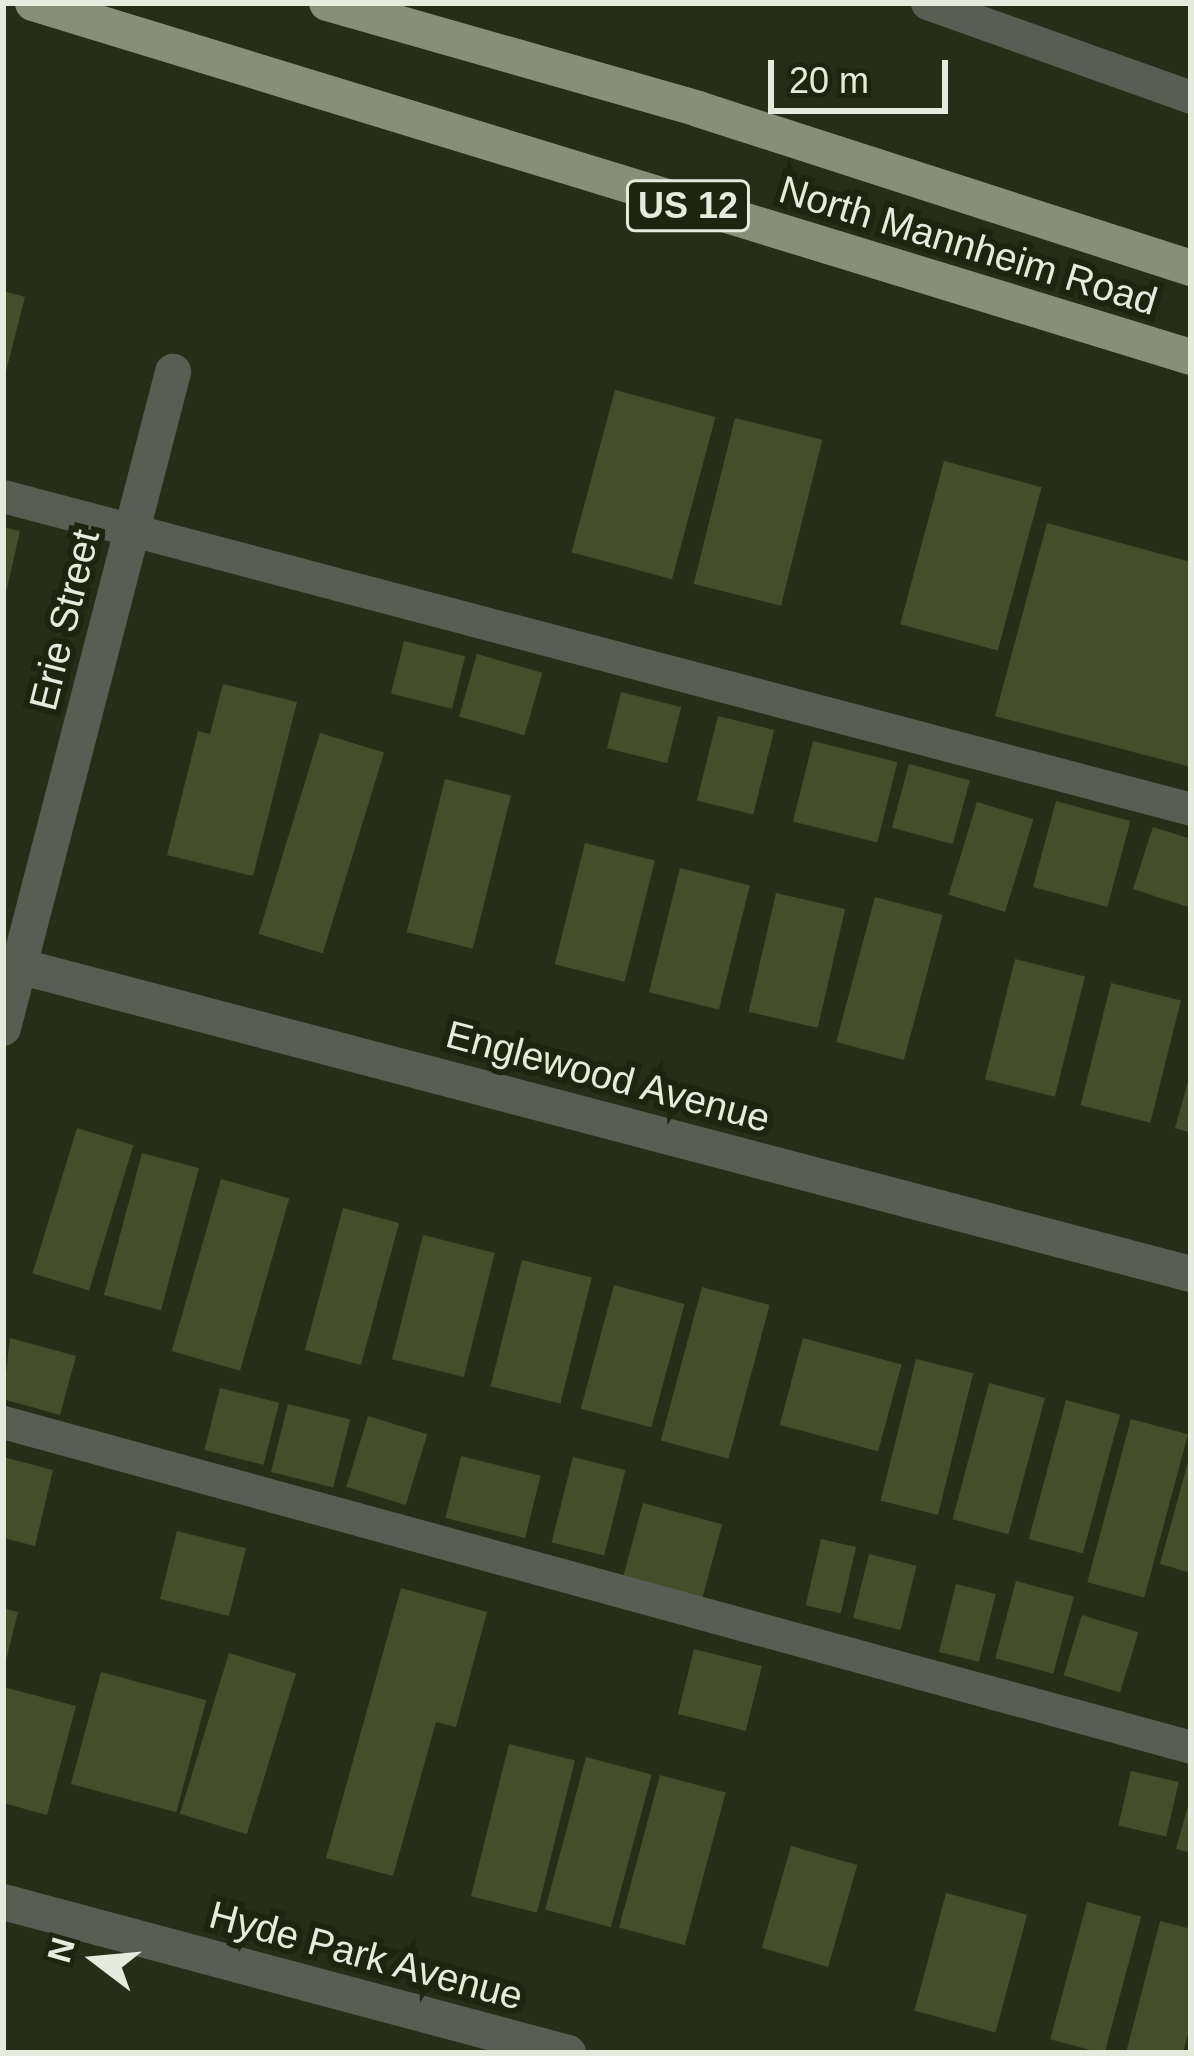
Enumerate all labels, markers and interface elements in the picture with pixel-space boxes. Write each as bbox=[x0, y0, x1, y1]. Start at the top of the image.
scale bar bbox=[774, 36, 954, 110]
text: 20 m bbox=[789, 60, 869, 101]
street label: North Mannheim Road bbox=[774, 166, 1162, 326]
road number: US 12 bbox=[625, 176, 751, 236]
street label: Erie Street bbox=[20, 525, 110, 715]
street label: Englewood Avenue bbox=[440, 1011, 776, 1143]
street label: Hyde Park Avenue bbox=[203, 1891, 529, 2021]
north arrow bbox=[36, 1900, 156, 2020]
text: N bbox=[40, 1933, 82, 1966]

